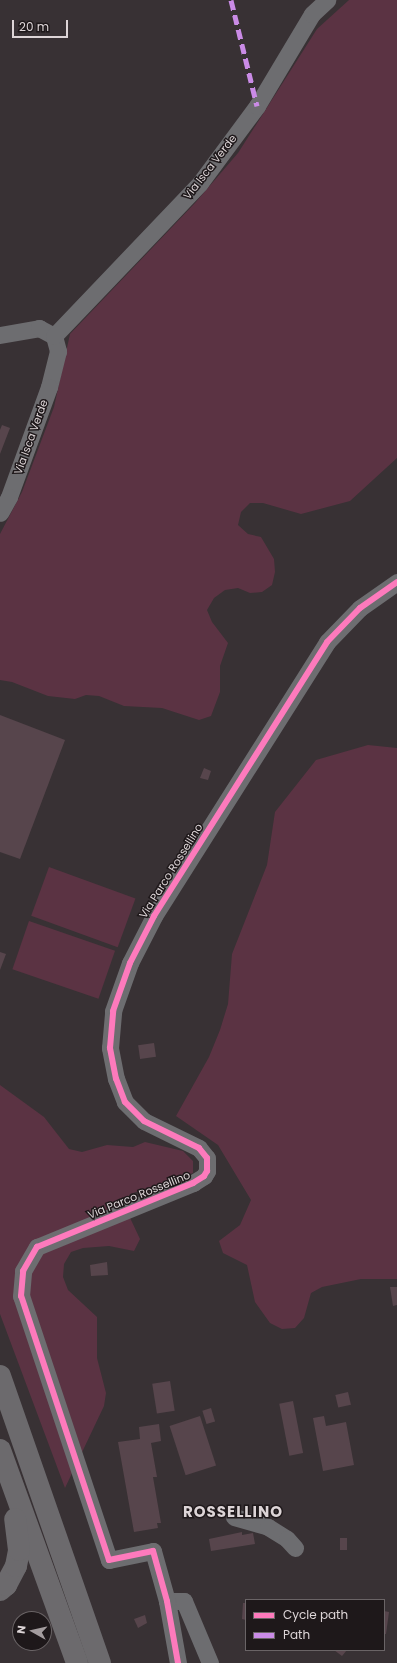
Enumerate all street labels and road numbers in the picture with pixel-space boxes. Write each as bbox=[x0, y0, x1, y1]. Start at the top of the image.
street label: Via Isca Verde bbox=[181, 132, 239, 202]
street label: Via Isca Verde bbox=[11, 398, 51, 476]
street label: Via Parco Rossellino bbox=[136, 821, 206, 921]
street label: Via Parco Rossellino bbox=[86, 1168, 192, 1222]

